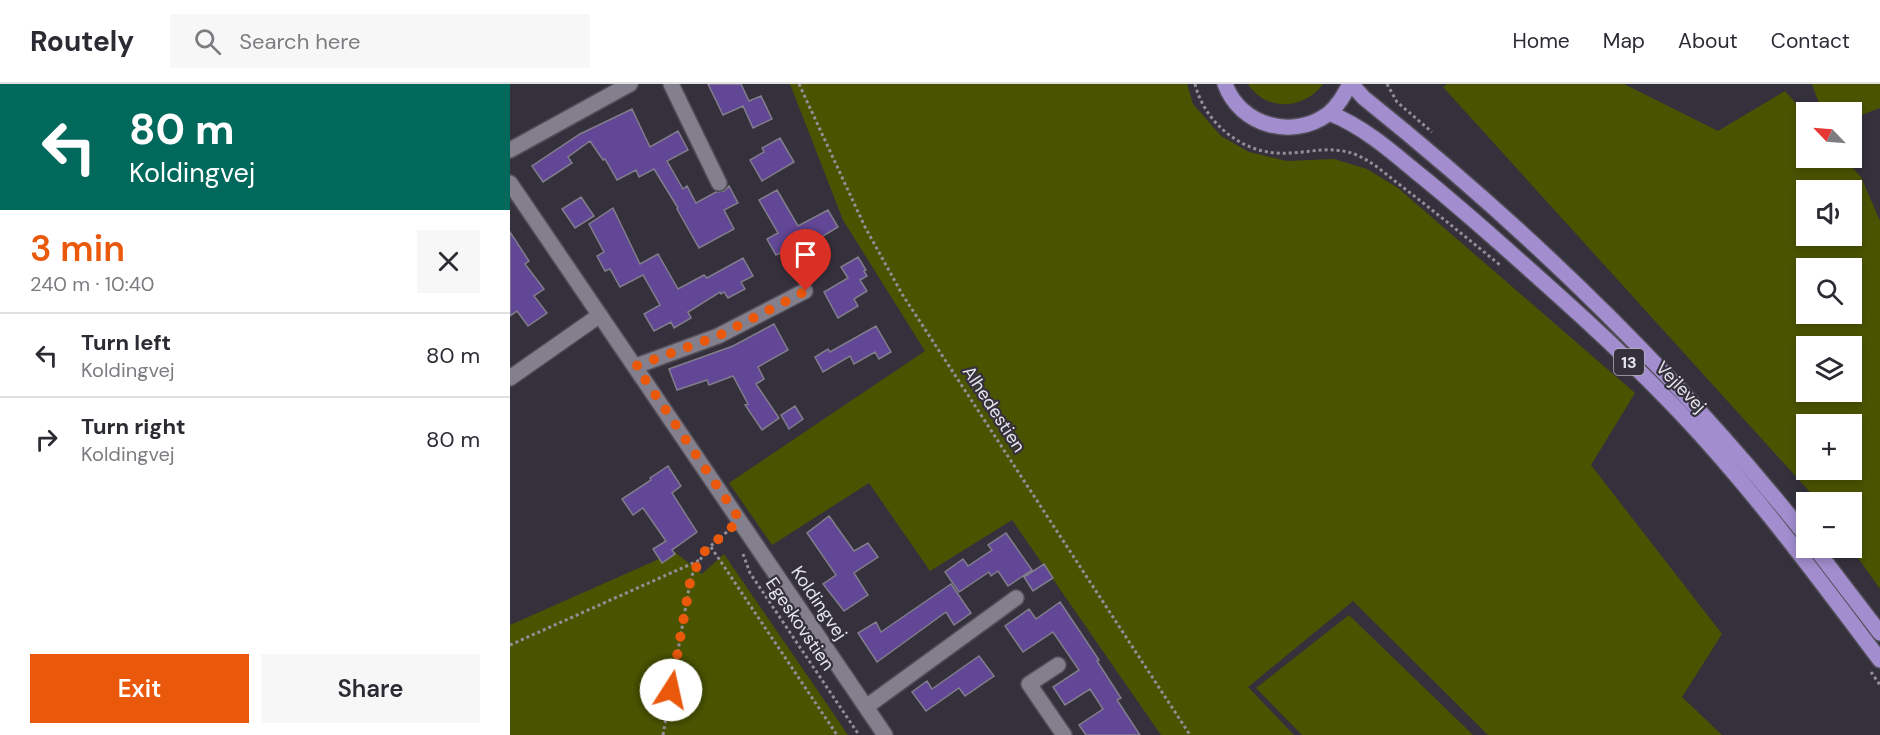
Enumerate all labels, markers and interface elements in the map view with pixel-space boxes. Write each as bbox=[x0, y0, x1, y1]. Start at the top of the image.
search box bbox=[170, 14, 590, 68]
text: Routely bbox=[30, 23, 134, 60]
icon: search bbox=[191, 25, 224, 58]
text: Search here bbox=[239, 27, 361, 56]
text: Home bbox=[1512, 27, 1570, 55]
text: Map bbox=[1603, 27, 1645, 55]
text: About bbox=[1678, 27, 1738, 55]
text: Contact bbox=[1771, 27, 1850, 55]
text: 80 m bbox=[129, 102, 235, 157]
north arrow bbox=[1796, 102, 1862, 168]
map controls bbox=[1796, 102, 1862, 558]
icon: left bbox=[30, 108, 108, 186]
text: Koldingvej bbox=[129, 155, 255, 190]
button: sound bbox=[1796, 180, 1862, 246]
text: 3 min bbox=[30, 225, 125, 272]
pin bbox=[780, 229, 831, 291]
button: close bbox=[417, 230, 480, 293]
icon: arrive bbox=[789, 238, 822, 271]
button: search bbox=[1796, 258, 1862, 324]
text: 240 m · 10:40 bbox=[30, 271, 155, 297]
text: Turn left bbox=[81, 328, 171, 357]
button: layers bbox=[1796, 336, 1862, 402]
icon: left bbox=[30, 339, 63, 372]
text: 80 m bbox=[426, 341, 480, 370]
road number: 13 bbox=[1614, 349, 1644, 375]
street label: Vejlevej bbox=[1650, 356, 1712, 418]
text: Koldingvej bbox=[81, 357, 175, 383]
street label: Alhedestien bbox=[957, 361, 1031, 457]
text: Turn right bbox=[81, 412, 186, 441]
button: + bbox=[1796, 414, 1862, 480]
icon: right bbox=[30, 423, 63, 456]
text: 80 m bbox=[426, 425, 480, 454]
text: Koldingvej bbox=[81, 441, 175, 467]
button: − bbox=[1796, 492, 1862, 558]
street label: Koldingvej bbox=[785, 561, 853, 645]
street label: Egeskovstien bbox=[760, 573, 840, 675]
button: Exit bbox=[30, 654, 249, 723]
button: Share bbox=[261, 654, 480, 723]
position arrow bbox=[639, 658, 703, 722]

